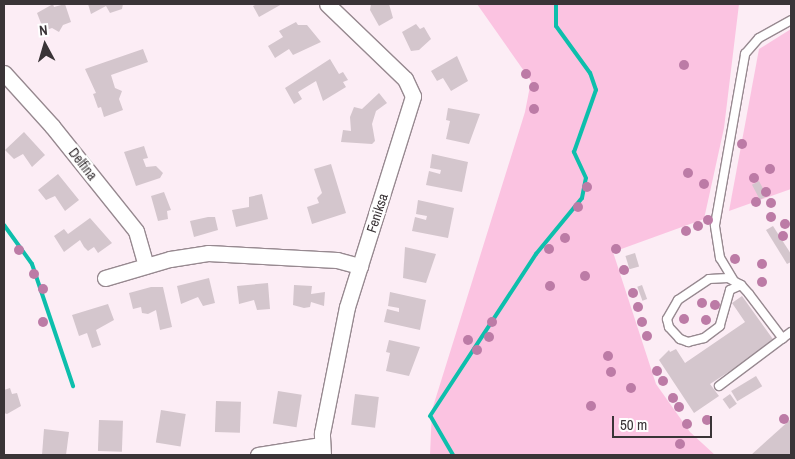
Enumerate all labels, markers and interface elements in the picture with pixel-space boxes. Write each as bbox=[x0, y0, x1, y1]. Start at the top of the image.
north arrow bbox=[20, 20, 70, 70]
text: N bbox=[38, 21, 48, 39]
street label: Delfina bbox=[65, 144, 101, 184]
street label: Feniksa bbox=[363, 191, 391, 235]
scale bar bbox=[615, 406, 715, 438]
text: 50 m bbox=[620, 414, 647, 435]

